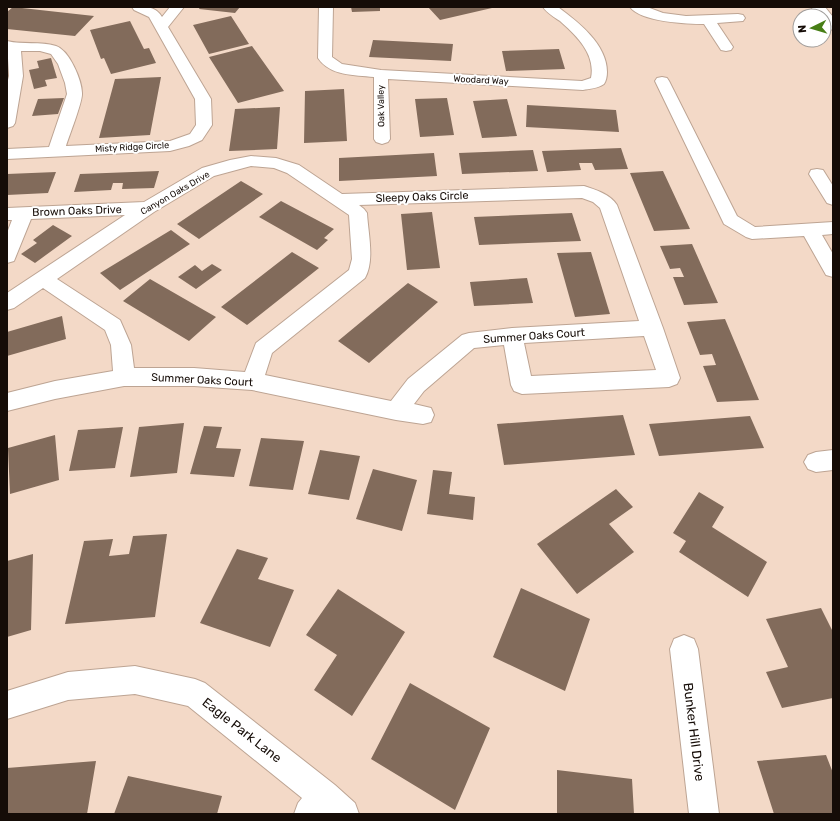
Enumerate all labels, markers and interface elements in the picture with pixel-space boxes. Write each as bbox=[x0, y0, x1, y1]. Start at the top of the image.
north arrow bbox=[792, 8, 832, 48]
text: N bbox=[796, 24, 809, 33]
street label: Woodard Way bbox=[453, 74, 509, 86]
street label: Oak Valley bbox=[376, 85, 386, 127]
street label: Misty Ridge Circle bbox=[95, 140, 169, 154]
street label: Canyon Oaks Drive bbox=[139, 169, 211, 217]
street label: Sleepy Oaks Circle bbox=[375, 189, 469, 205]
street label: Brown Oaks Drive bbox=[32, 203, 122, 219]
street label: Summer Oaks Court bbox=[483, 326, 586, 346]
street label: Summer Oaks Court bbox=[151, 371, 254, 389]
street label: Bunker Hill Drive bbox=[681, 682, 707, 782]
street label: Eagle Park Lane bbox=[199, 694, 285, 766]

